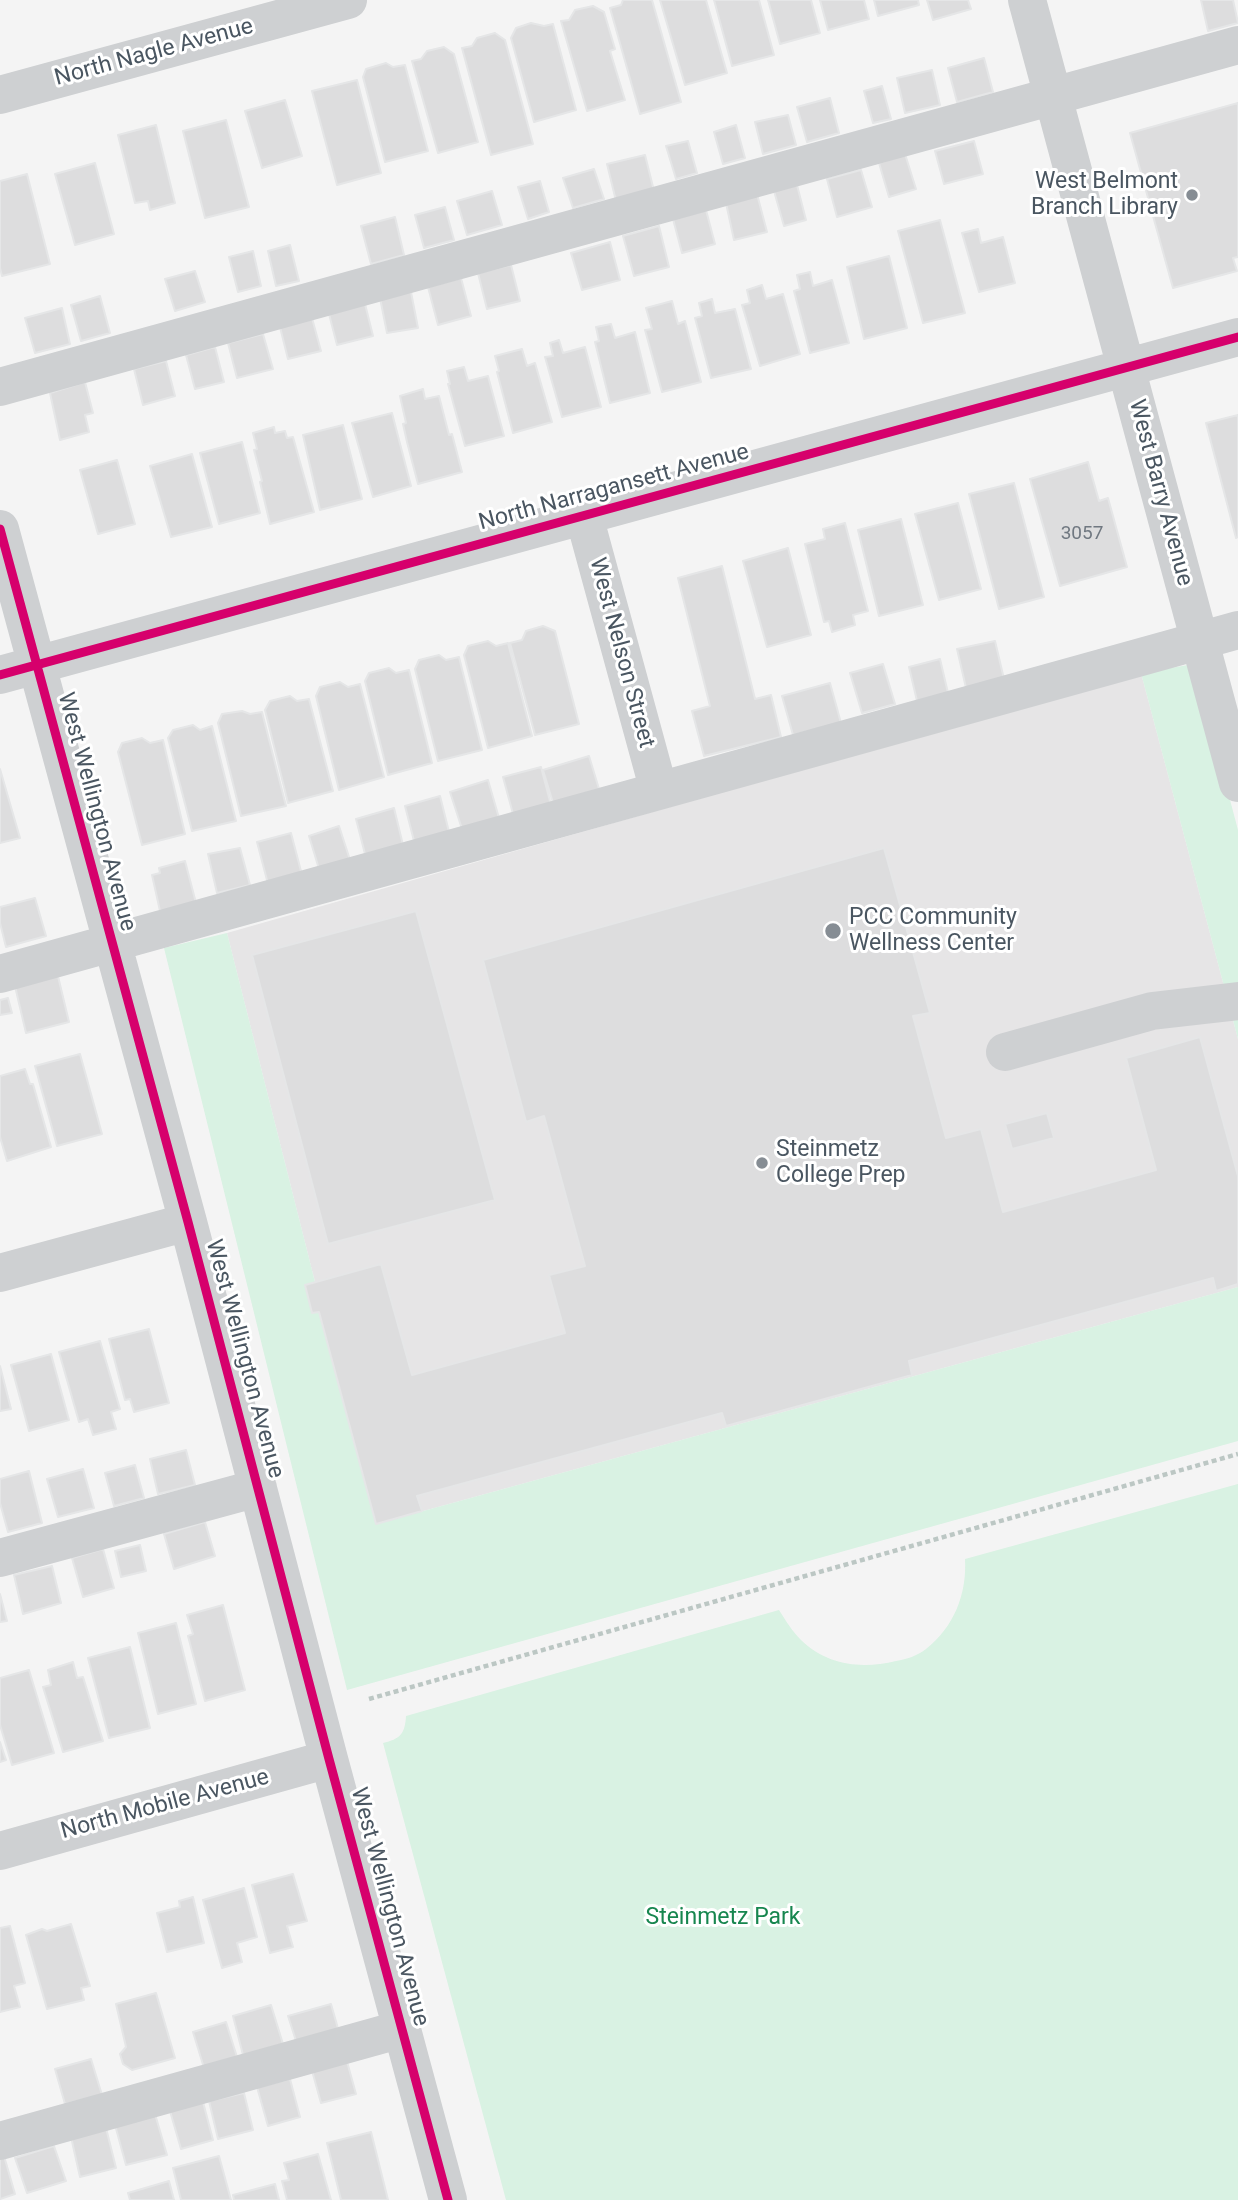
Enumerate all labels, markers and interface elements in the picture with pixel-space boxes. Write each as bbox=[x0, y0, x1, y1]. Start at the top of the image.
street label: North Nagle Avenue bbox=[52, 13, 256, 93]
place label: West Belmont Branch Library bbox=[1031, 168, 1178, 222]
marker: West Belmont Branch Library bbox=[1184, 187, 1200, 203]
street label: West Barry Avenue bbox=[1122, 397, 1198, 589]
street label: North Narragansett Avenue bbox=[476, 439, 752, 537]
house number: 3057 bbox=[1061, 523, 1103, 545]
street label: West Nelson Street bbox=[582, 555, 660, 751]
street label: West Wellington Avenue bbox=[51, 690, 141, 934]
place label: PCC Community Wellness Center bbox=[849, 904, 1017, 958]
marker: PCC Community Wellness Center bbox=[823, 921, 843, 941]
place label: Steinmetz College Prep bbox=[776, 1136, 905, 1190]
marker: Steinmetz College Prep bbox=[754, 1155, 770, 1171]
street label: West Wellington Avenue bbox=[199, 1237, 289, 1481]
street label: North Mobile Avenue bbox=[58, 1764, 272, 1846]
street label: West Wellington Avenue bbox=[344, 1785, 434, 2029]
park label: Steinmetz Park bbox=[645, 1904, 801, 1932]

